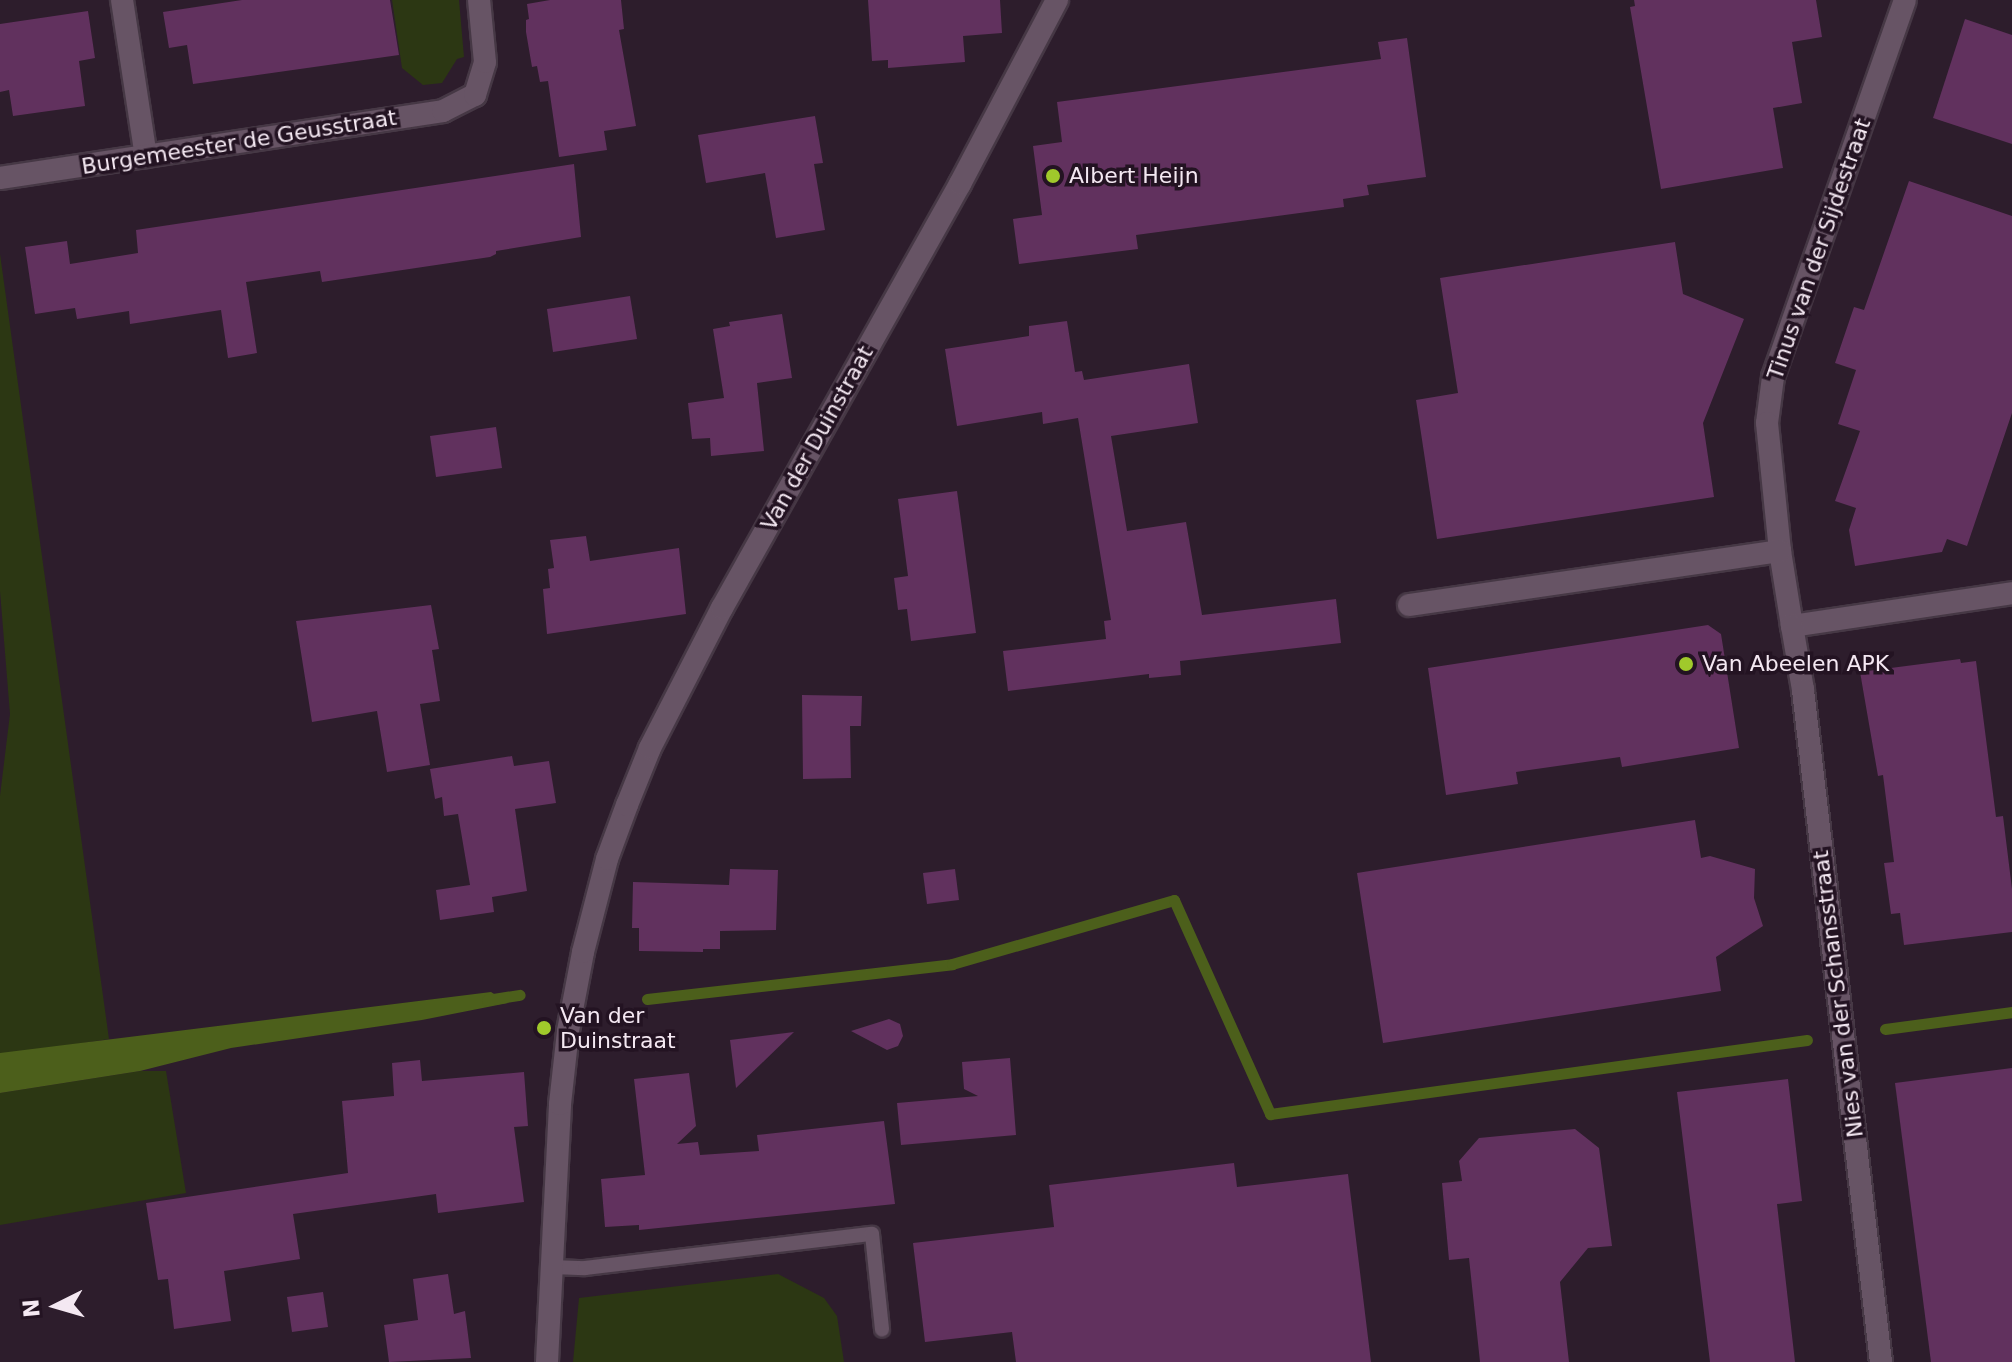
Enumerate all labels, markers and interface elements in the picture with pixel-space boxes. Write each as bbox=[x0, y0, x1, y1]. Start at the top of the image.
street label: Burgemeester de Geusstraat bbox=[80, 104, 398, 180]
street label: Tinus van der Sijdestraat bbox=[1762, 115, 1876, 383]
place label: Albert Heijn bbox=[1069, 163, 1199, 189]
marker: Albert Heijn bbox=[1044, 167, 1062, 185]
street label: Van der Duinstraat bbox=[755, 341, 879, 535]
place label: Van Abeelen APK bbox=[1702, 651, 1889, 677]
marker: Van Abeelen APK bbox=[1677, 655, 1695, 673]
street label: Nies van der Schansstraat bbox=[1807, 849, 1869, 1139]
place label: Van der Duinstraat bbox=[560, 1002, 676, 1054]
marker: Van der Duinstraat bbox=[535, 1019, 553, 1037]
north arrow bbox=[16, 1266, 96, 1346]
text: N bbox=[18, 1298, 45, 1318]

